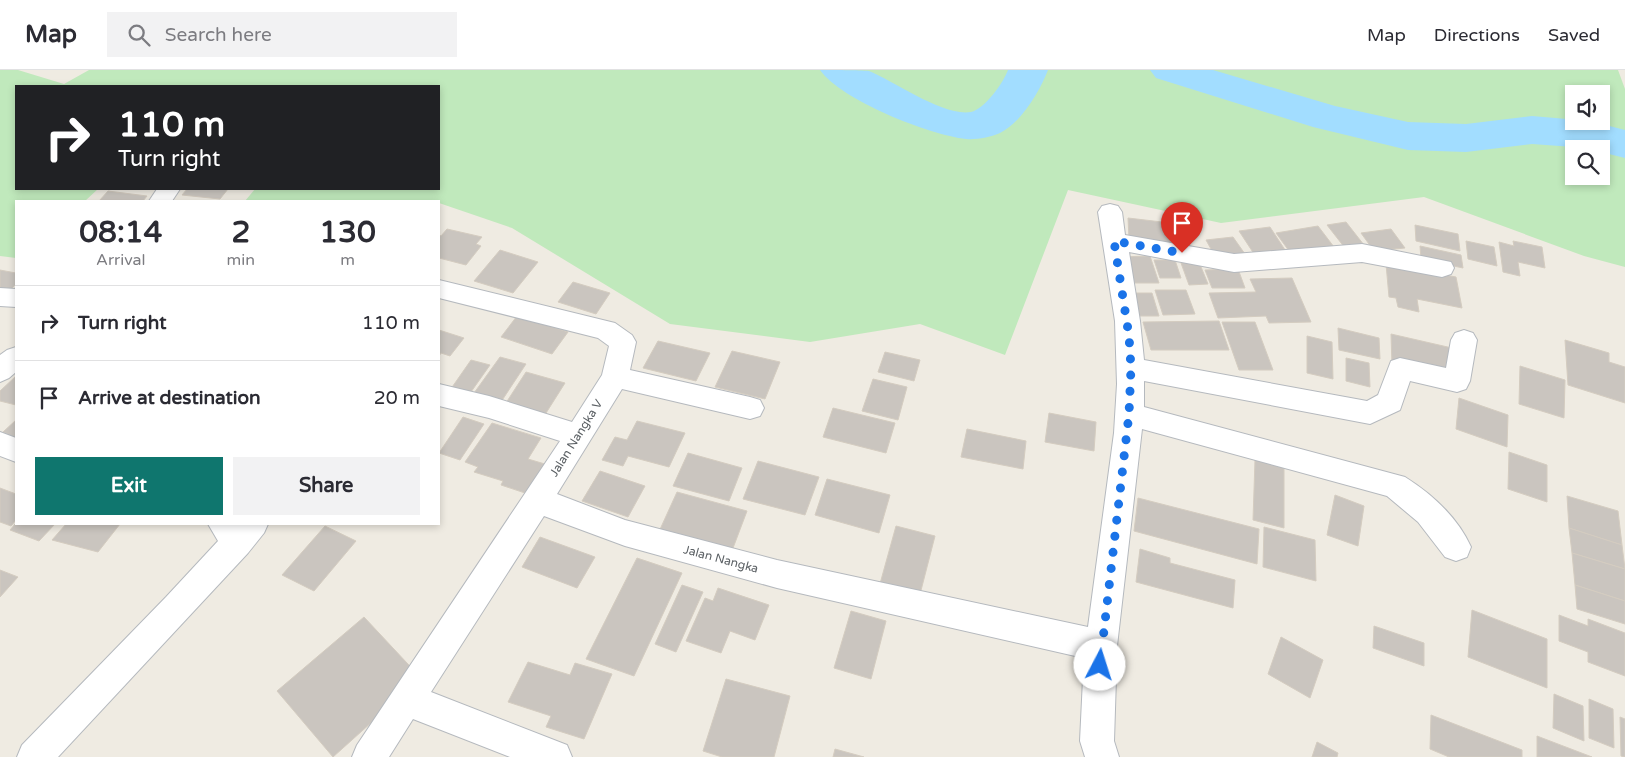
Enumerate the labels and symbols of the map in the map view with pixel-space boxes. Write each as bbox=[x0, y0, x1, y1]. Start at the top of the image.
pin bbox=[1161, 202, 1203, 253]
street label: Jalan Nangka V bbox=[547, 396, 606, 479]
street label: Jalan Nangka bbox=[682, 542, 760, 576]
position arrow bbox=[1073, 638, 1125, 690]

